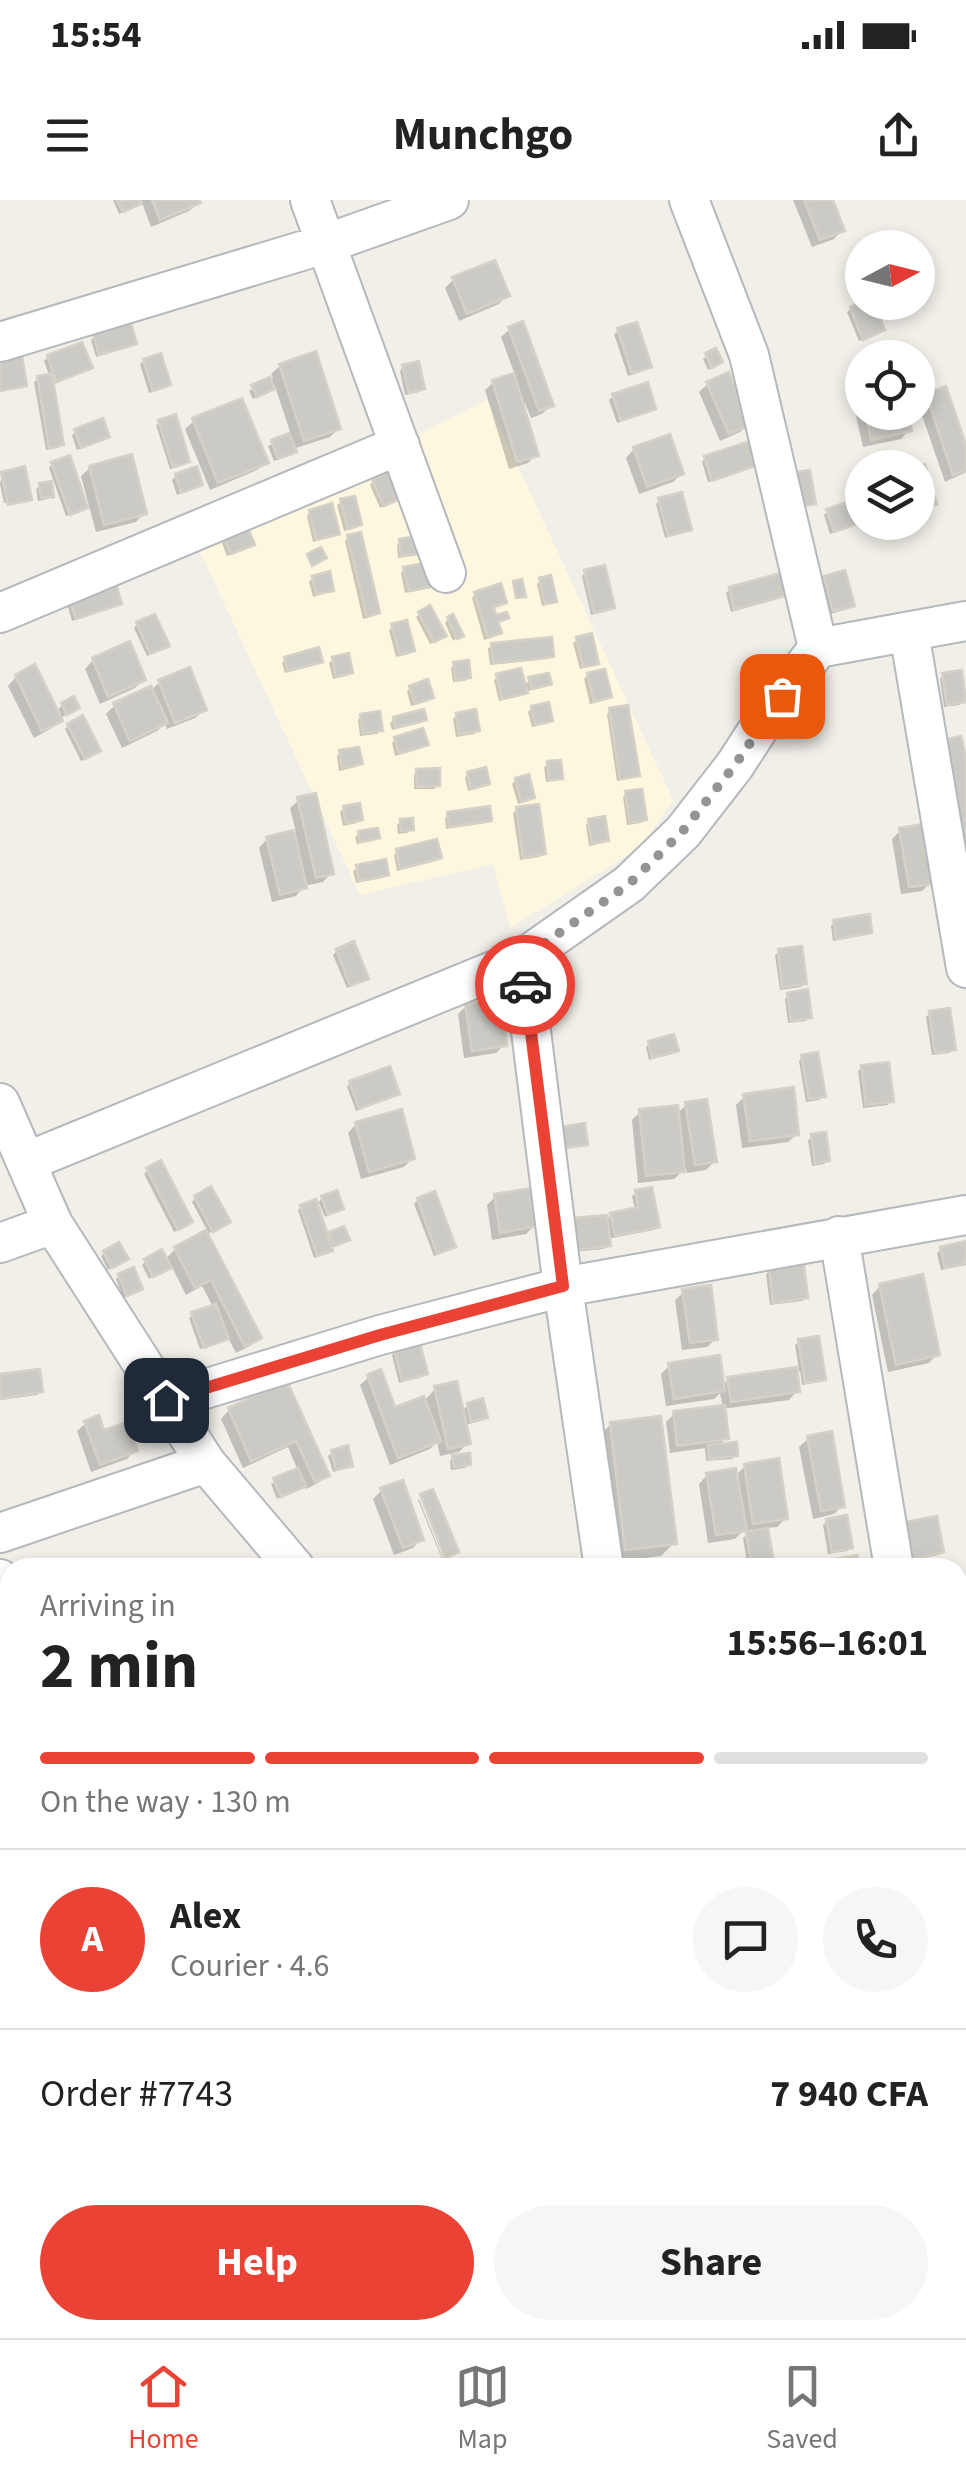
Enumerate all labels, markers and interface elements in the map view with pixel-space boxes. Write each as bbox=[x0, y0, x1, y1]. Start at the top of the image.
text: 15:54 bbox=[50, 8, 142, 62]
text: Munchgo bbox=[393, 103, 573, 167]
icon: menu bbox=[40, 108, 95, 163]
icon: share bbox=[871, 108, 926, 163]
north arrow bbox=[845, 230, 935, 320]
map controls bbox=[845, 230, 935, 540]
button: locate bbox=[845, 340, 935, 430]
button: layers bbox=[845, 450, 935, 540]
pin bbox=[740, 654, 825, 739]
icon: bag bbox=[755, 669, 810, 724]
courier bbox=[475, 935, 575, 1035]
icon: car bbox=[498, 958, 553, 1013]
pin bbox=[124, 1358, 209, 1443]
icon: home bbox=[139, 1373, 194, 1428]
text: Arriving in bbox=[40, 1583, 176, 1629]
text: 15:56–16:01 bbox=[726, 1616, 928, 1670]
text: 2 min bbox=[40, 1620, 198, 1713]
text: On the way · 130 m bbox=[40, 1779, 291, 1825]
button: chat bbox=[693, 1887, 798, 1992]
button: phone bbox=[823, 1887, 928, 1992]
text: Alex bbox=[170, 1889, 241, 1943]
text: A bbox=[82, 1912, 103, 1966]
text: Courier · 4.6 bbox=[170, 1943, 330, 1989]
text: Order #7743 bbox=[40, 2067, 233, 2121]
text: 7 940 CFA bbox=[770, 2067, 928, 2121]
button: Help bbox=[40, 2205, 474, 2320]
button: Share bbox=[494, 2205, 928, 2320]
tab: Home bbox=[128, 2359, 199, 2459]
tab: Map bbox=[455, 2359, 510, 2459]
tab: Saved bbox=[766, 2359, 838, 2459]

